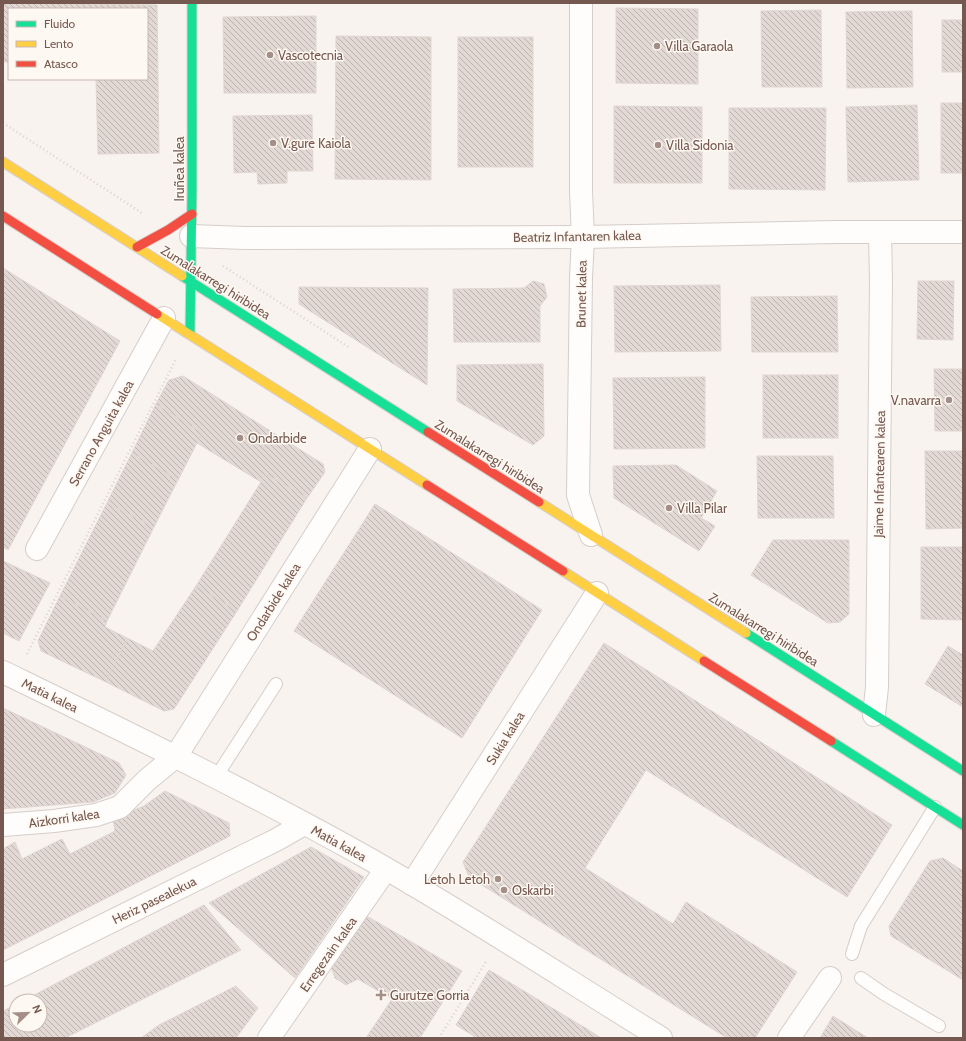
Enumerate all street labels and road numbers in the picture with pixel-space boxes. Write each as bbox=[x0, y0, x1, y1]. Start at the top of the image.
street label: Iruñea kalea bbox=[171, 136, 187, 202]
street label: Beatriz Infantaren kalea bbox=[513, 227, 642, 245]
street label: Zumalakarregi hiribidea bbox=[158, 242, 274, 323]
street label: Brunet kalea bbox=[572, 259, 590, 328]
street label: Serrano Anguita kalea bbox=[65, 377, 137, 489]
street label: Jaime Infantearen kalea bbox=[870, 410, 888, 539]
street label: Zumalakarregi hiribidea bbox=[432, 416, 548, 497]
street label: Ondarbide kalea bbox=[243, 559, 304, 644]
street label: Zumalakarregi hiribidea bbox=[706, 589, 822, 670]
street label: Matia kalea bbox=[19, 674, 82, 716]
street label: Sukia kalea bbox=[482, 708, 528, 768]
street label: Aizkorri kalea bbox=[28, 805, 101, 831]
street label: Matia kalea bbox=[309, 821, 370, 865]
street label: Heriz pasealekua bbox=[109, 872, 199, 927]
street label: Erregezain kalea bbox=[296, 913, 360, 995]

